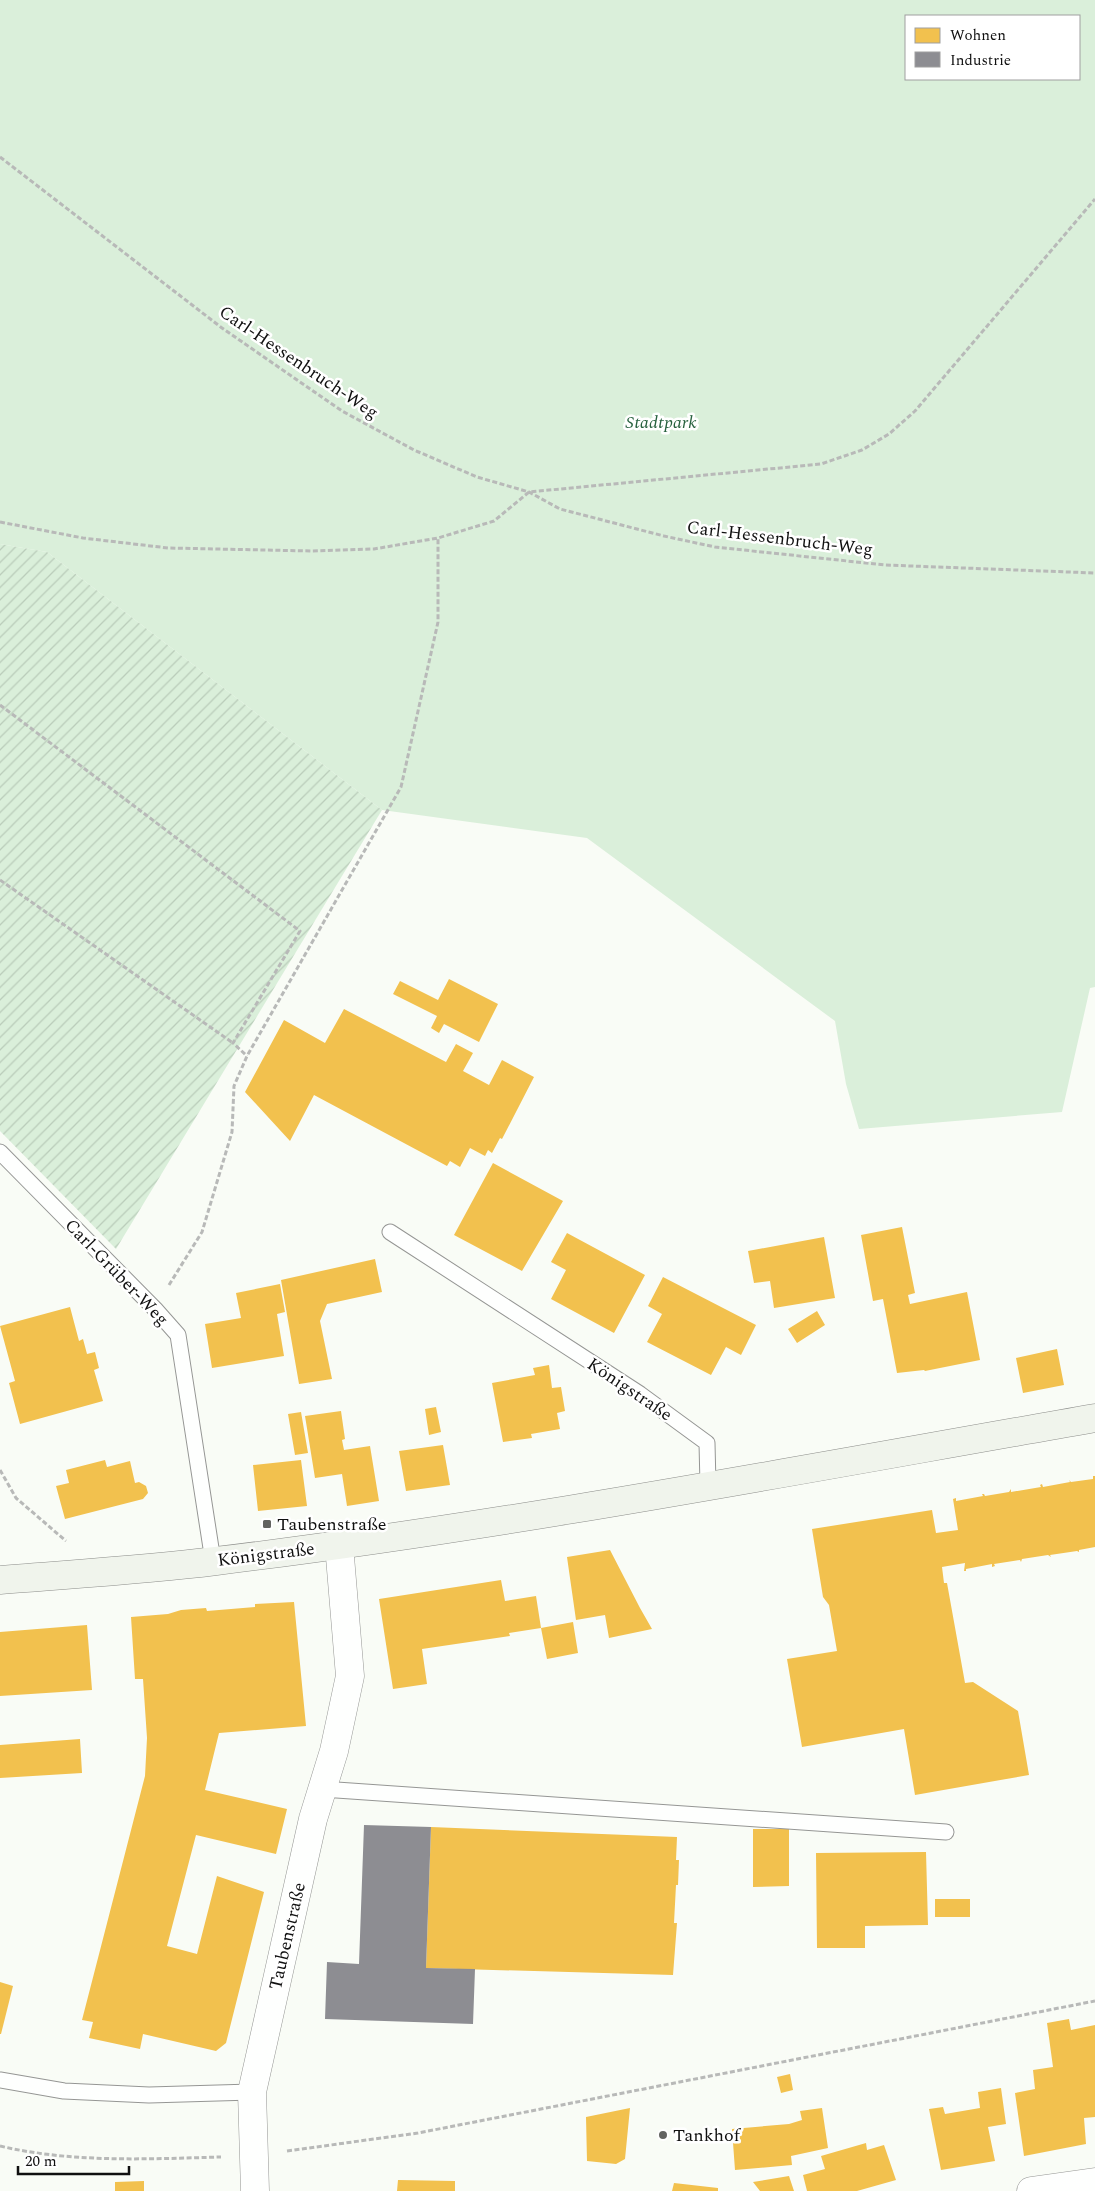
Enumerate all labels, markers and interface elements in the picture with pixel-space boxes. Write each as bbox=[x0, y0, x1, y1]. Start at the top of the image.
legend bbox=[905, 15, 1080, 80]
text: Wohnen bbox=[950, 24, 1006, 47]
text: Industrie bbox=[950, 49, 1011, 72]
street label: Carl-Hessenbruch-Weg bbox=[213, 299, 384, 426]
park label: Stadtpark bbox=[625, 409, 697, 436]
street label: Carl-Hessenbruch-Weg bbox=[685, 514, 875, 563]
street label: Carl-Grüber-Weg bbox=[58, 1213, 175, 1332]
street label: Königstraße bbox=[582, 1351, 678, 1428]
place label: Taubenstraße bbox=[277, 1511, 387, 1538]
marker: Taubenstraße bbox=[261, 1518, 273, 1530]
street label: Königstraße bbox=[216, 1535, 316, 1574]
street label: Taubenstraße bbox=[262, 1880, 313, 1993]
place label: Tankhof bbox=[673, 2122, 742, 2149]
marker: Tankhof bbox=[657, 2129, 669, 2141]
scale bar bbox=[18, 2144, 129, 2176]
text: 20 m bbox=[25, 2150, 57, 2173]

